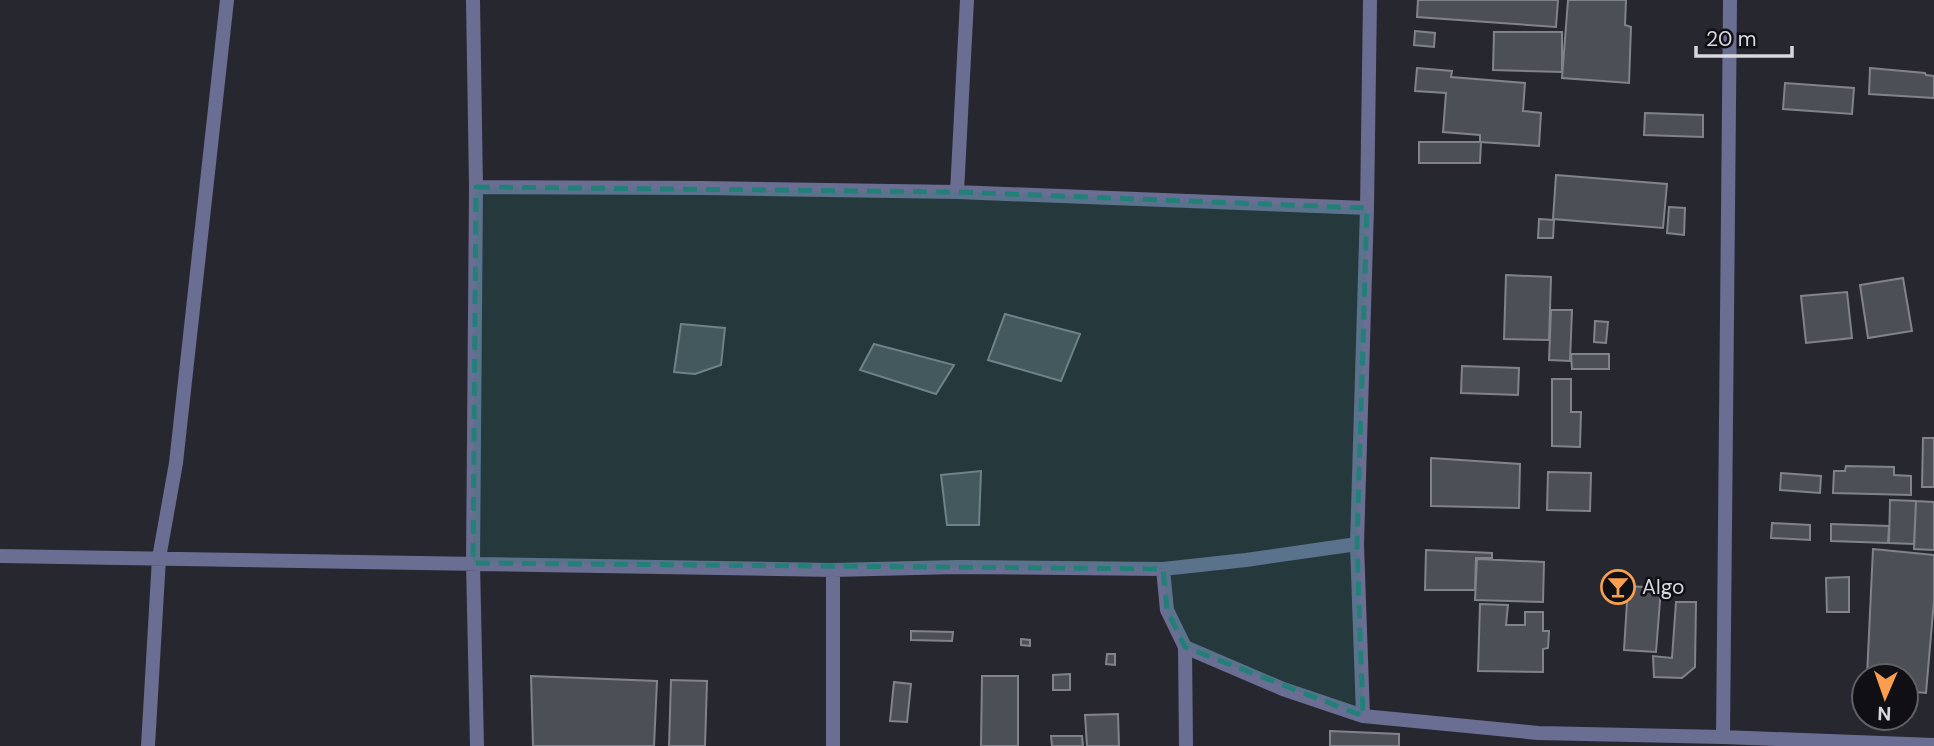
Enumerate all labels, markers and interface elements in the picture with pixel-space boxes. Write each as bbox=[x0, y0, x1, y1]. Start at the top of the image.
scale bar bbox=[1696, 14, 1792, 58]
text: 20 m bbox=[1706, 25, 1757, 53]
bar icon: Algo bbox=[1599, 568, 1637, 606]
place label: Algo bbox=[1642, 573, 1684, 601]
north arrow bbox=[1850, 662, 1920, 732]
text: N bbox=[1877, 701, 1892, 726]

